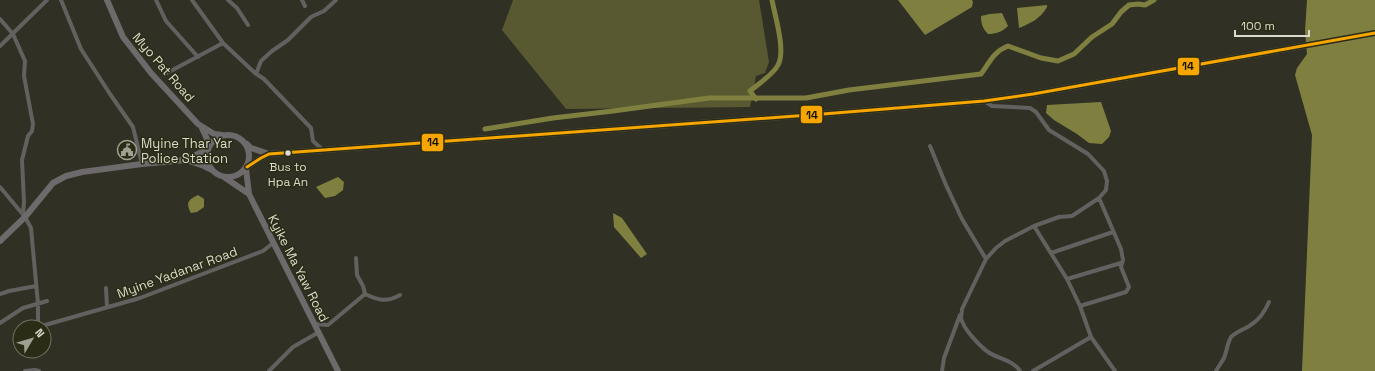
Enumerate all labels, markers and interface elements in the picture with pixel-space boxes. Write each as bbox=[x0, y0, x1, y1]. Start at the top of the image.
scale bar bbox=[1235, 12, 1309, 38]
text: 100 m bbox=[1241, 18, 1275, 34]
street label: Myo Pat Road bbox=[129, 29, 198, 106]
line badge: 14 bbox=[1177, 57, 1200, 76]
text: 14 bbox=[1182, 59, 1194, 73]
line badge: 14 bbox=[800, 105, 823, 124]
text: 14 bbox=[806, 108, 818, 122]
line badge: 14 bbox=[421, 133, 444, 152]
place label: Myine Thar Yar Police Station bbox=[141, 135, 233, 167]
text: 14 bbox=[427, 135, 439, 149]
public building icon: Myine Thar Yar Police Station bbox=[116, 139, 138, 161]
marker: Bus to Hpa An bbox=[283, 148, 293, 158]
place label: Bus to Hpa An bbox=[268, 159, 308, 190]
street label: Kyike Ma Yaw Road bbox=[264, 212, 333, 325]
street label: Myine Yadanar Road bbox=[115, 243, 240, 302]
north arrow bbox=[12, 319, 52, 359]
text: N bbox=[32, 326, 48, 340]

